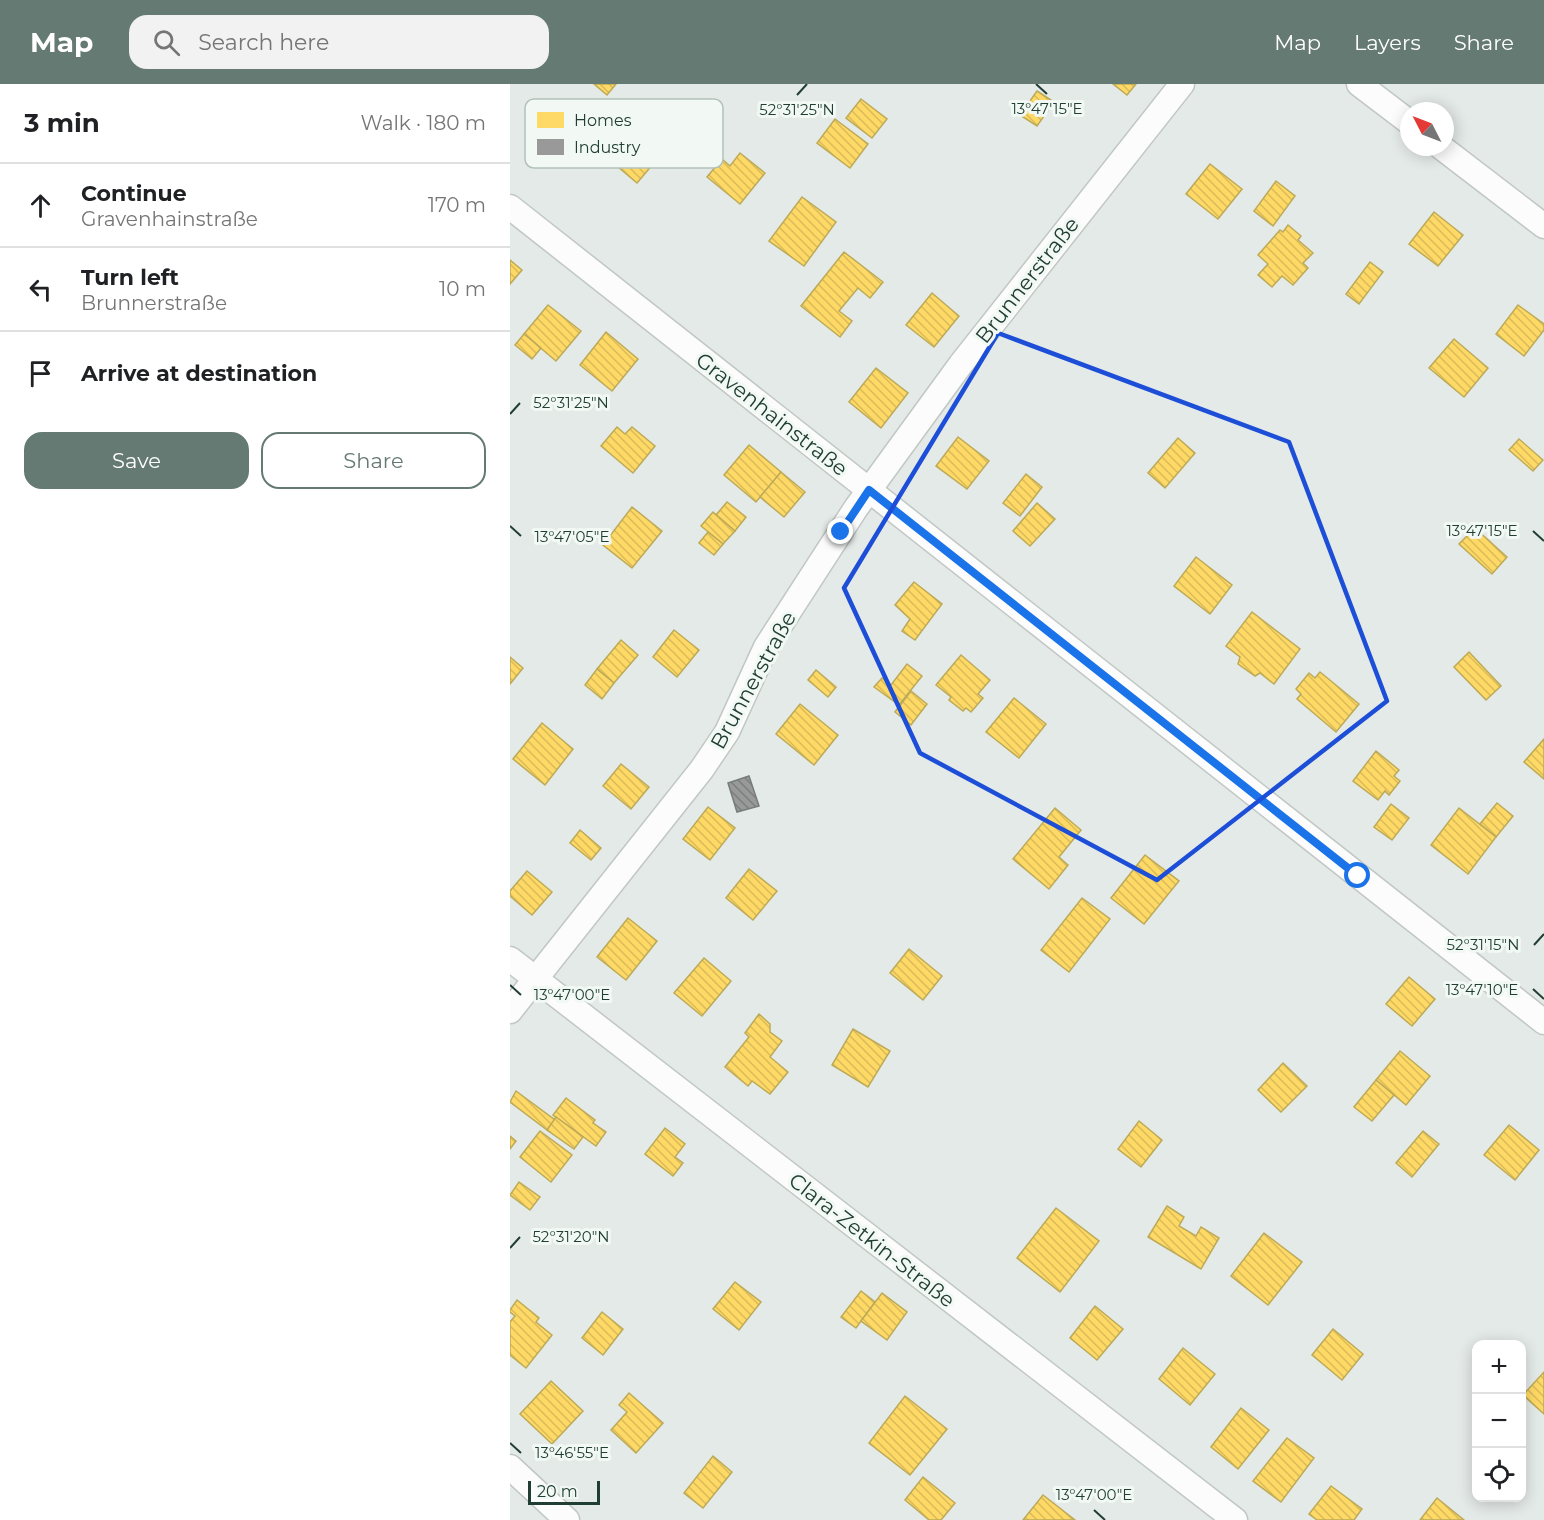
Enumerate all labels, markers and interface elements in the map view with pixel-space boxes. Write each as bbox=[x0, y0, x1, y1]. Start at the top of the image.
search box bbox=[129, 15, 549, 69]
text: Map bbox=[30, 25, 93, 59]
icon: search bbox=[150, 26, 183, 59]
text: Search here bbox=[198, 29, 329, 56]
text: Map bbox=[1274, 30, 1321, 55]
text: Layers bbox=[1354, 30, 1421, 55]
text: Share bbox=[1454, 30, 1514, 55]
legend bbox=[525, 99, 723, 168]
text: 13°47'15"E bbox=[1011, 99, 1083, 118]
text: 52°31'25"N bbox=[759, 100, 835, 119]
north arrow bbox=[1400, 102, 1454, 156]
text: 3 min bbox=[24, 107, 100, 139]
text: Walk · 180 m bbox=[361, 111, 486, 135]
text: Homes bbox=[574, 111, 632, 130]
text: Industry bbox=[574, 138, 641, 157]
text: Continue bbox=[81, 180, 187, 207]
icon: ahead bbox=[24, 189, 57, 222]
text: 170 m bbox=[428, 193, 486, 217]
text: Gravenhainstraße bbox=[81, 207, 258, 231]
street label: Brunnerstraße bbox=[970, 212, 1084, 348]
text: Turn left bbox=[81, 264, 179, 291]
icon: left bbox=[24, 273, 57, 306]
text: 10 m bbox=[439, 277, 486, 301]
text: Brunnerstraße bbox=[81, 291, 227, 315]
street label: Gravenhainstraße bbox=[691, 347, 853, 481]
icon: arrive bbox=[24, 357, 57, 390]
text: Arrive at destination bbox=[81, 360, 317, 387]
text: 52°31'25"N bbox=[533, 393, 609, 412]
button: Save bbox=[24, 432, 249, 489]
button: Share bbox=[261, 432, 486, 489]
route end bbox=[827, 518, 853, 544]
text: 13°47'15"E bbox=[1446, 521, 1518, 540]
text: 13°47'05"E bbox=[535, 527, 609, 546]
street label: Brunnerstraße bbox=[705, 607, 801, 753]
route start bbox=[1344, 862, 1370, 888]
text: 52°31'15"N bbox=[1447, 935, 1519, 954]
text: 13°47'10"E bbox=[1446, 980, 1518, 999]
text: 13°47'00"E bbox=[534, 985, 610, 1004]
street label: Clara-Zetkin-Straße bbox=[784, 1167, 960, 1313]
text: 52°31'20"N bbox=[532, 1227, 610, 1246]
map controls bbox=[1472, 1340, 1526, 1502]
button: + bbox=[1472, 1340, 1526, 1394]
button: − bbox=[1472, 1394, 1526, 1448]
text: 13°46'55"E bbox=[535, 1443, 609, 1462]
button: locate bbox=[1472, 1448, 1526, 1502]
scale bar bbox=[528, 1478, 600, 1506]
text: 20 m bbox=[537, 1482, 578, 1501]
text: 13°47'00"E bbox=[1056, 1485, 1132, 1504]

